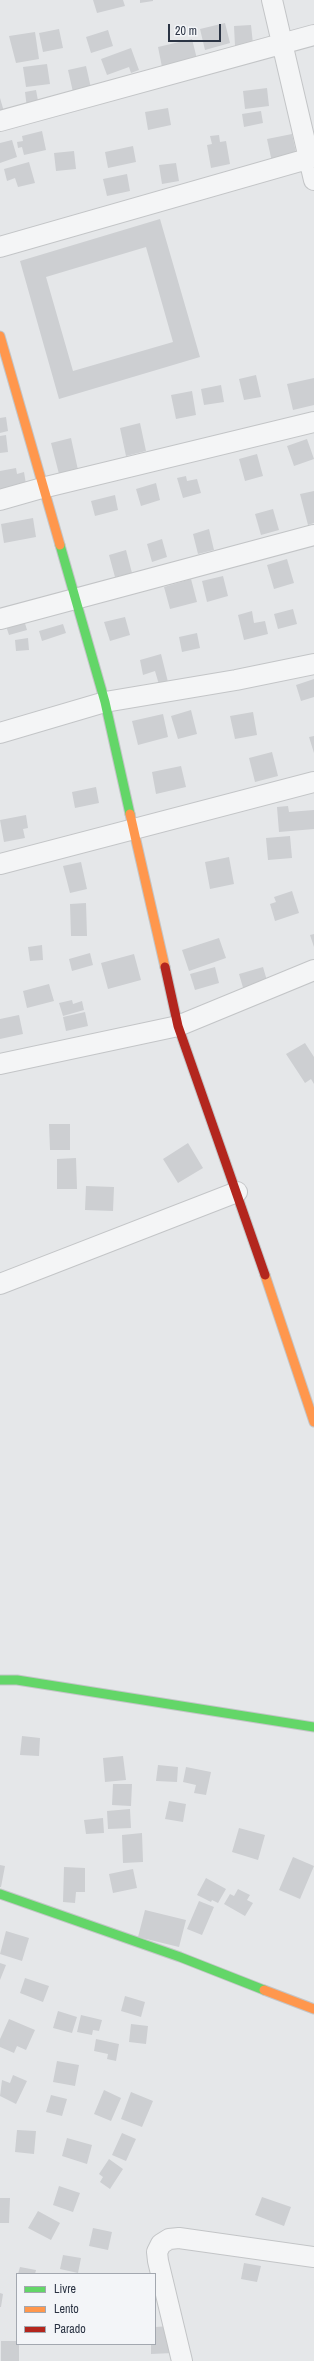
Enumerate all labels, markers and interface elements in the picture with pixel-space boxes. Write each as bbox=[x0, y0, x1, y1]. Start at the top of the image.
scale bar bbox=[170, 16, 223, 42]
text: 20 m bbox=[175, 23, 197, 39]
legend bbox=[16, 2273, 156, 2345]
text: Livre bbox=[54, 2281, 76, 2297]
text: Lento bbox=[54, 2301, 79, 2317]
text: Parado bbox=[54, 2321, 86, 2337]

